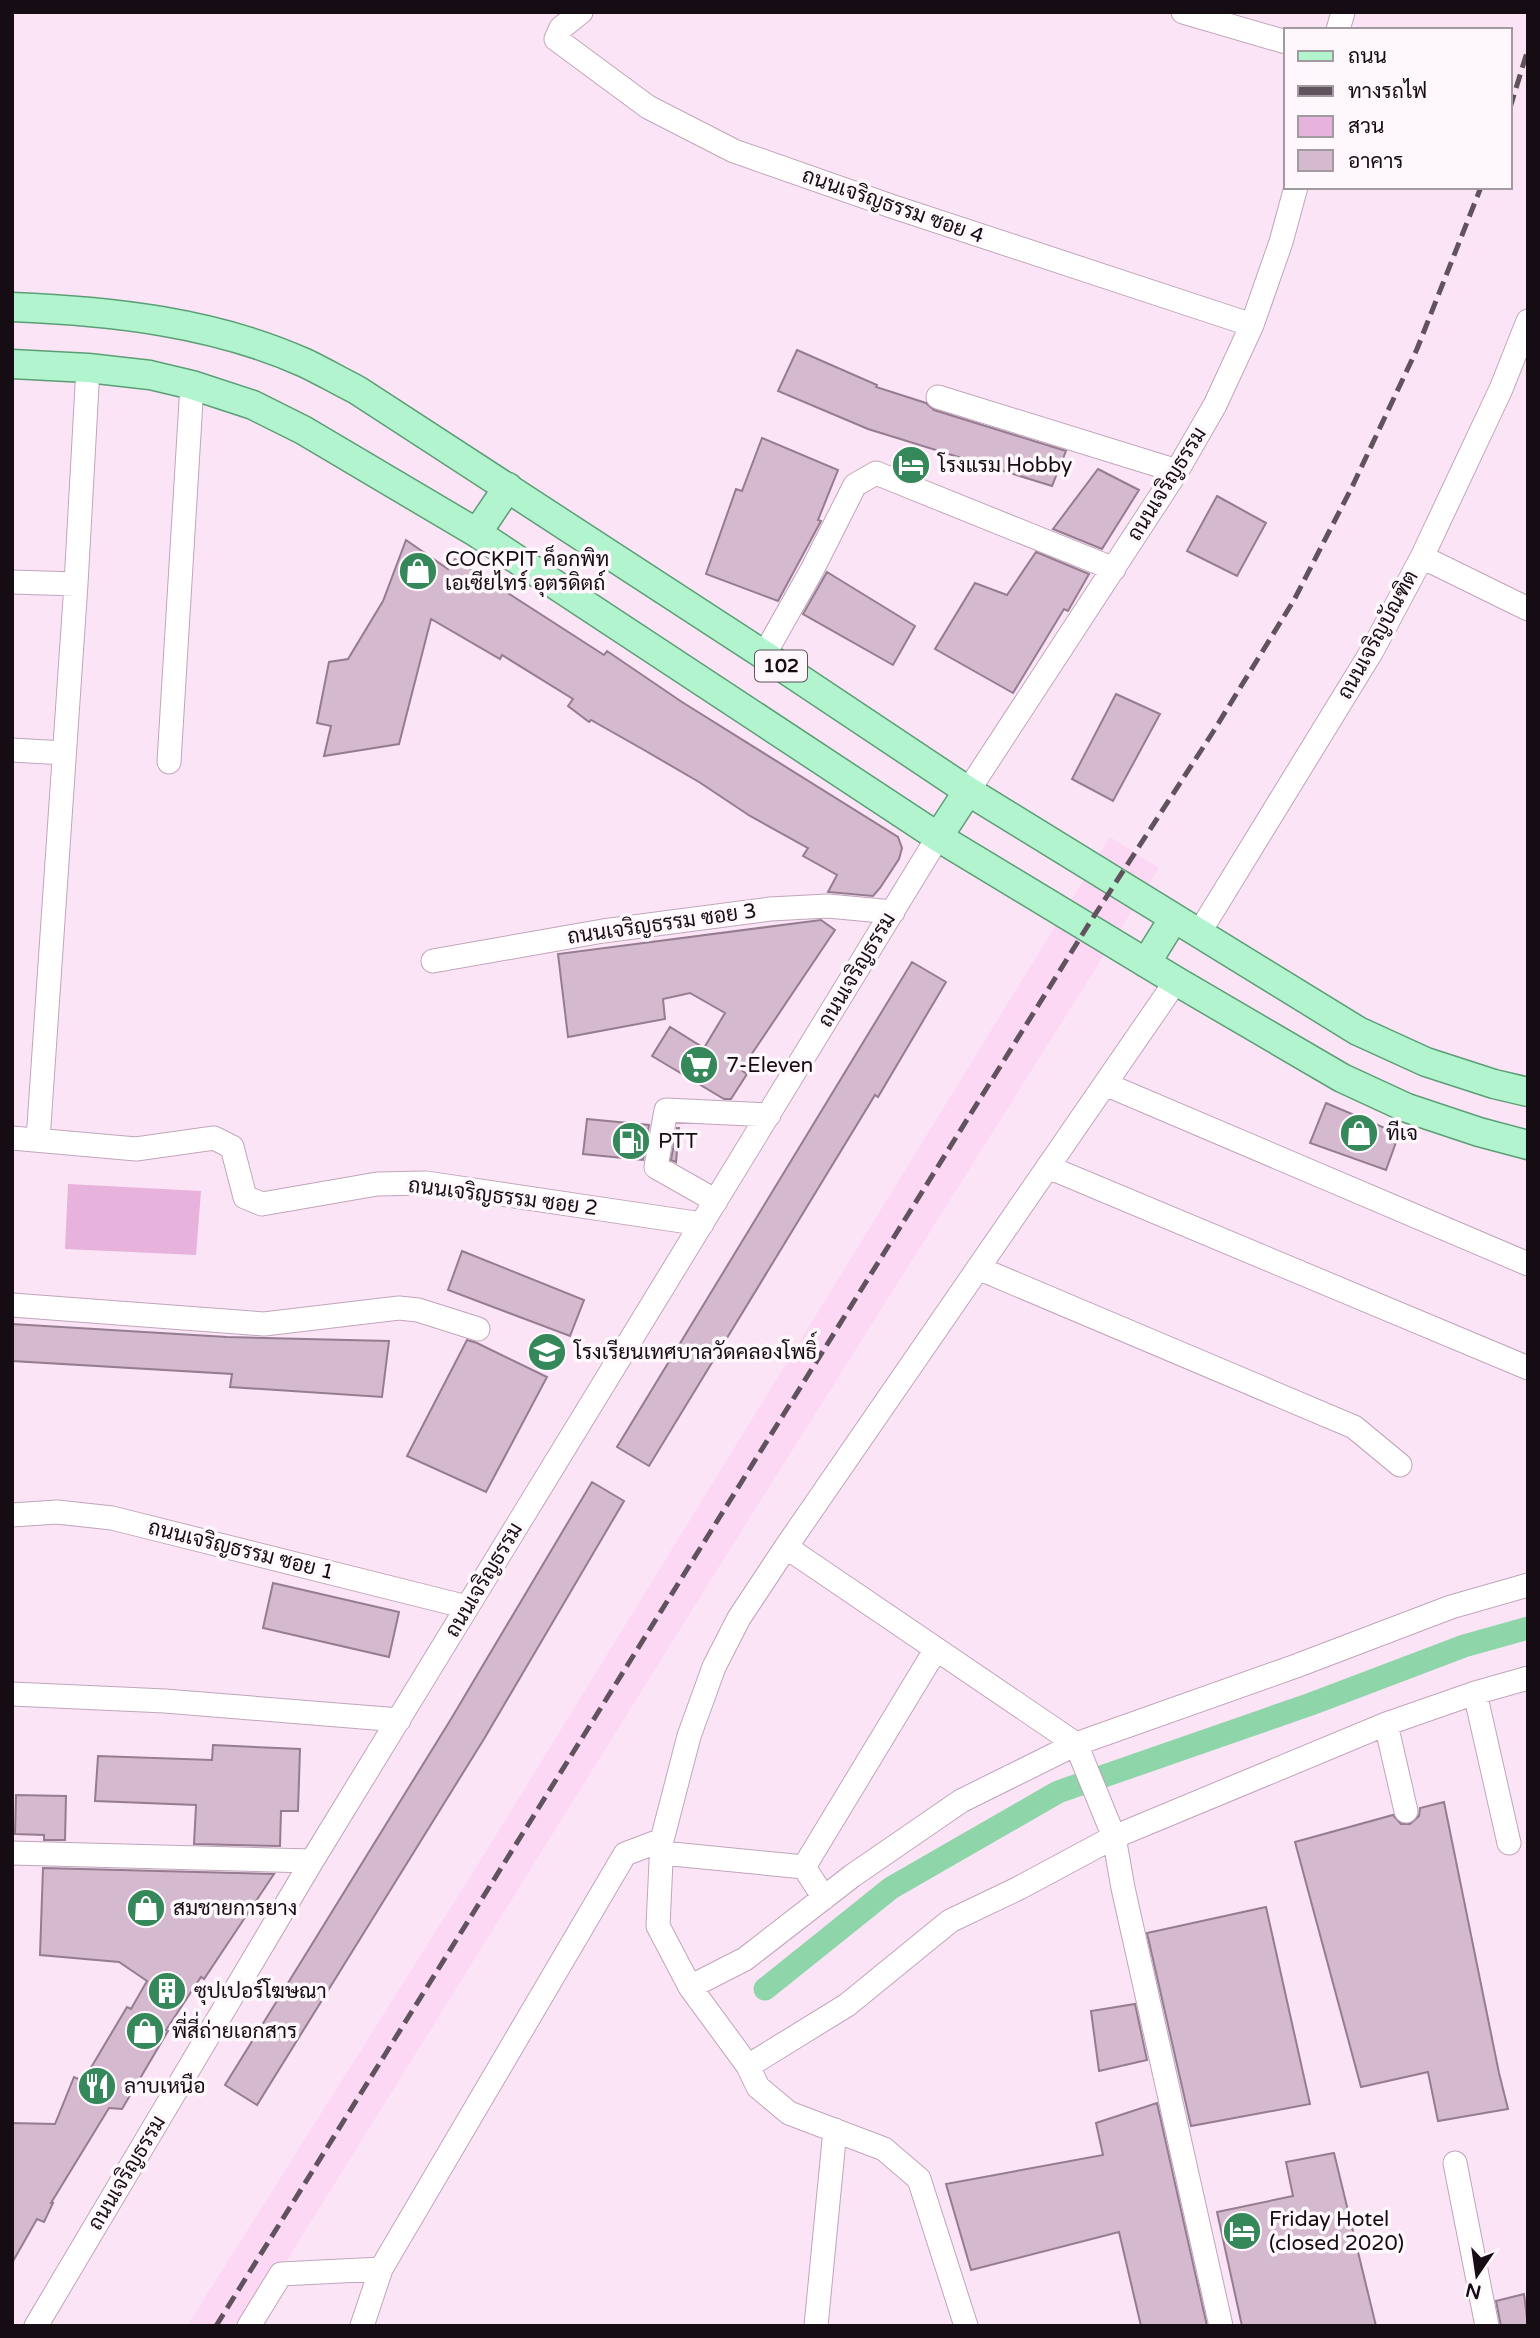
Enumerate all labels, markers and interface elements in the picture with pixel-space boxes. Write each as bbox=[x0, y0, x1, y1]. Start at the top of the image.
legend bbox=[1284, 28, 1512, 189]
text: ถนน bbox=[1348, 44, 1387, 69]
text: ทางรถไฟ bbox=[1348, 78, 1427, 104]
text: สวน bbox=[1348, 114, 1384, 139]
text: อาคาร bbox=[1348, 149, 1404, 174]
street label: ถนนเจริญธรรม ซอย 4 bbox=[799, 163, 987, 249]
street label: ถนนเจริญธรรม bbox=[1122, 423, 1212, 545]
hotel icon: โรงแรม Hobby bbox=[890, 444, 932, 486]
place label: โรงแรม Hobby bbox=[937, 452, 1072, 478]
place label: COCKPIT ค็อกพิท เอเซียไทร์ อุตรดิตถ์ bbox=[445, 544, 609, 597]
shop icon: COCKPIT ค็อกพิท เอเซียไทร์ อุตรดิตถ์ bbox=[397, 550, 439, 592]
street label: ถนนเจริญบัณฑิต bbox=[1332, 566, 1424, 704]
road number: 102 bbox=[755, 650, 807, 681]
street label: ถนนเจริญธรรม ซอย 3 bbox=[566, 898, 758, 950]
street label: ถนนเจริญธรรม bbox=[813, 908, 901, 1032]
supermarket icon: 7-Eleven bbox=[678, 1044, 720, 1086]
place label: 7-Eleven bbox=[726, 1053, 813, 1078]
shop icon: ทีเจ bbox=[1338, 1112, 1380, 1154]
fuel station icon: PTT bbox=[610, 1120, 652, 1162]
place label: ทีเจ bbox=[1386, 1120, 1418, 1146]
place label: PTT bbox=[658, 1129, 698, 1154]
street label: ถนนเจริญธรรม ซอย 2 bbox=[407, 1173, 599, 1221]
school or university icon: โรงเรียนเทศบาลวัดคลองโพธิ์ bbox=[526, 1331, 568, 1373]
place label: โรงเรียนเทศบาลวัดคลองโพธิ์ bbox=[573, 1331, 817, 1365]
street label: ถนนเจริญธรรม ซอย 1 bbox=[145, 1515, 337, 1585]
street label: ถนนเจริญธรรม bbox=[440, 1518, 528, 1642]
shop icon: สมชายการยาง bbox=[125, 1887, 167, 1929]
place label: สมชายการยาง bbox=[173, 1896, 297, 1921]
building icon: ซุปเปอร์โฆษณา bbox=[146, 1970, 188, 2012]
place label: ซุปเปอร์โฆษณา bbox=[194, 1977, 327, 2005]
shop icon: พี่สี่ถ่ายเอกสาร bbox=[124, 2010, 166, 2052]
place label: พี่สี่ถ่ายเอกสาร bbox=[172, 2011, 297, 2044]
restaurant icon: ลาบเหนือ bbox=[76, 2065, 118, 2107]
place label: ลาบเหนือ bbox=[124, 2072, 205, 2099]
street label: ถนนเจริญธรรม bbox=[83, 2111, 171, 2235]
place label: Friday Hotel (closed 2020) bbox=[1269, 2207, 1404, 2256]
hotel icon: Friday Hotel (closed 2020) bbox=[1221, 2210, 1263, 2252]
north arrow bbox=[1442, 2240, 1512, 2310]
text: N bbox=[1463, 2278, 1483, 2303]

